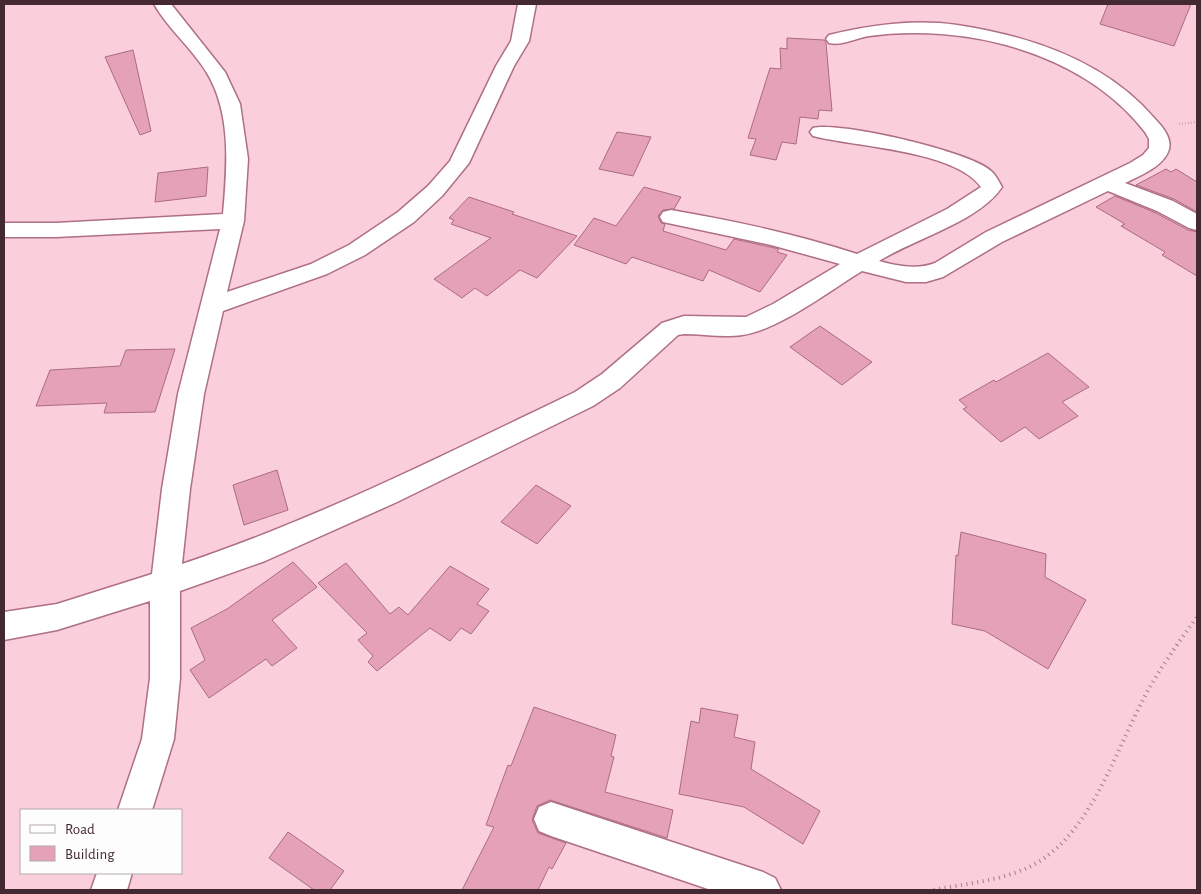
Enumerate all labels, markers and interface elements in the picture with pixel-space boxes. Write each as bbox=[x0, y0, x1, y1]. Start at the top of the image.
legend bbox=[20, 809, 182, 874]
text: Road bbox=[65, 822, 95, 837]
text: Building bbox=[65, 847, 115, 862]

